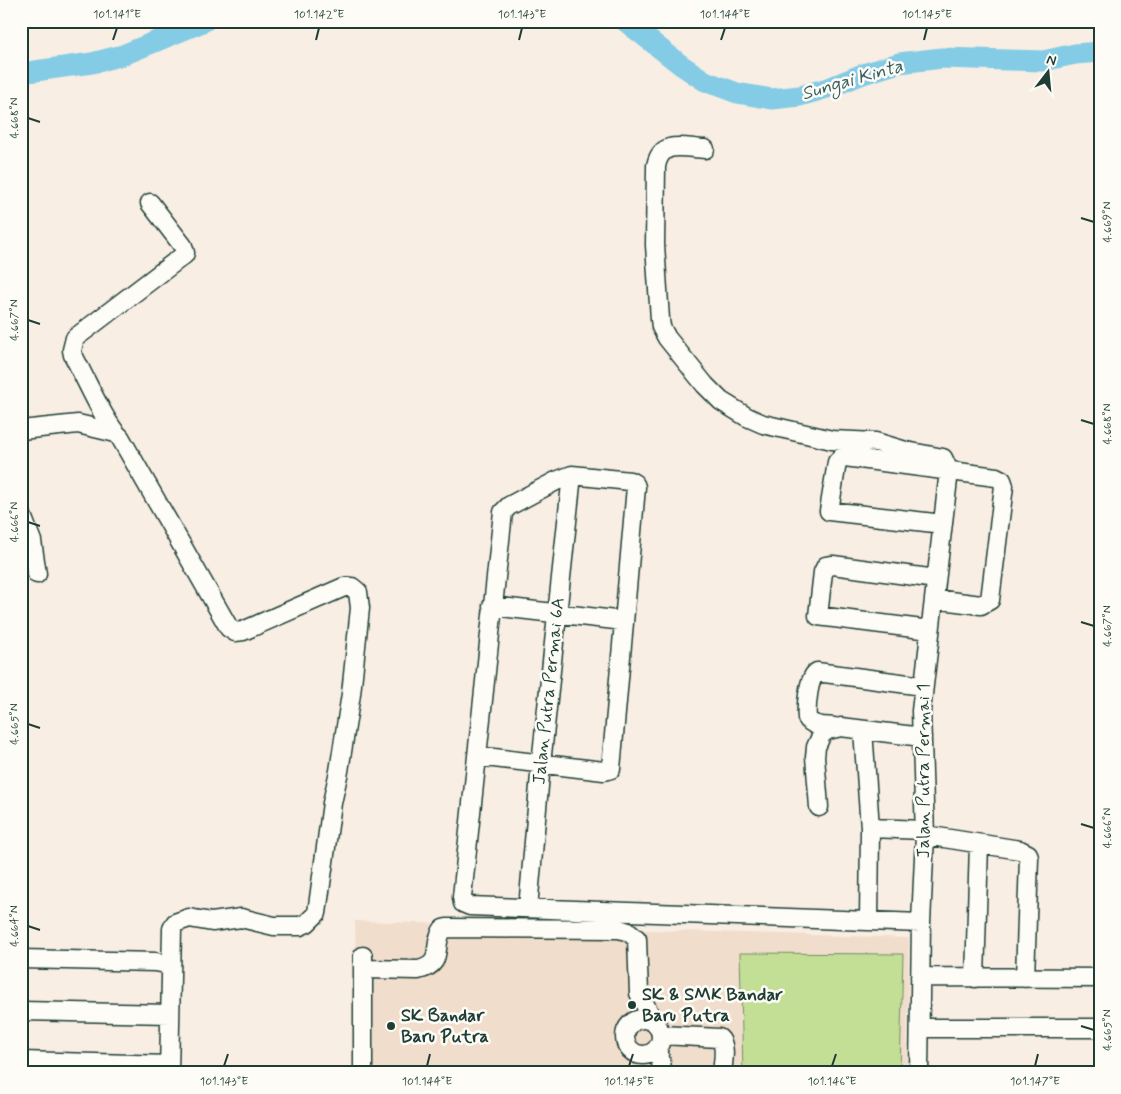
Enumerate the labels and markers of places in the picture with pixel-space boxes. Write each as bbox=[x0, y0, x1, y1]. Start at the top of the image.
place label: SK & SMK Bandar Baru Putra bbox=[642, 983, 783, 1028]
marker: SK & SMK Bandar Baru Putra bbox=[626, 999, 638, 1011]
place label: SK Bandar Baru Putra bbox=[401, 1004, 489, 1049]
marker: SK Bandar Baru Putra bbox=[385, 1020, 397, 1032]

